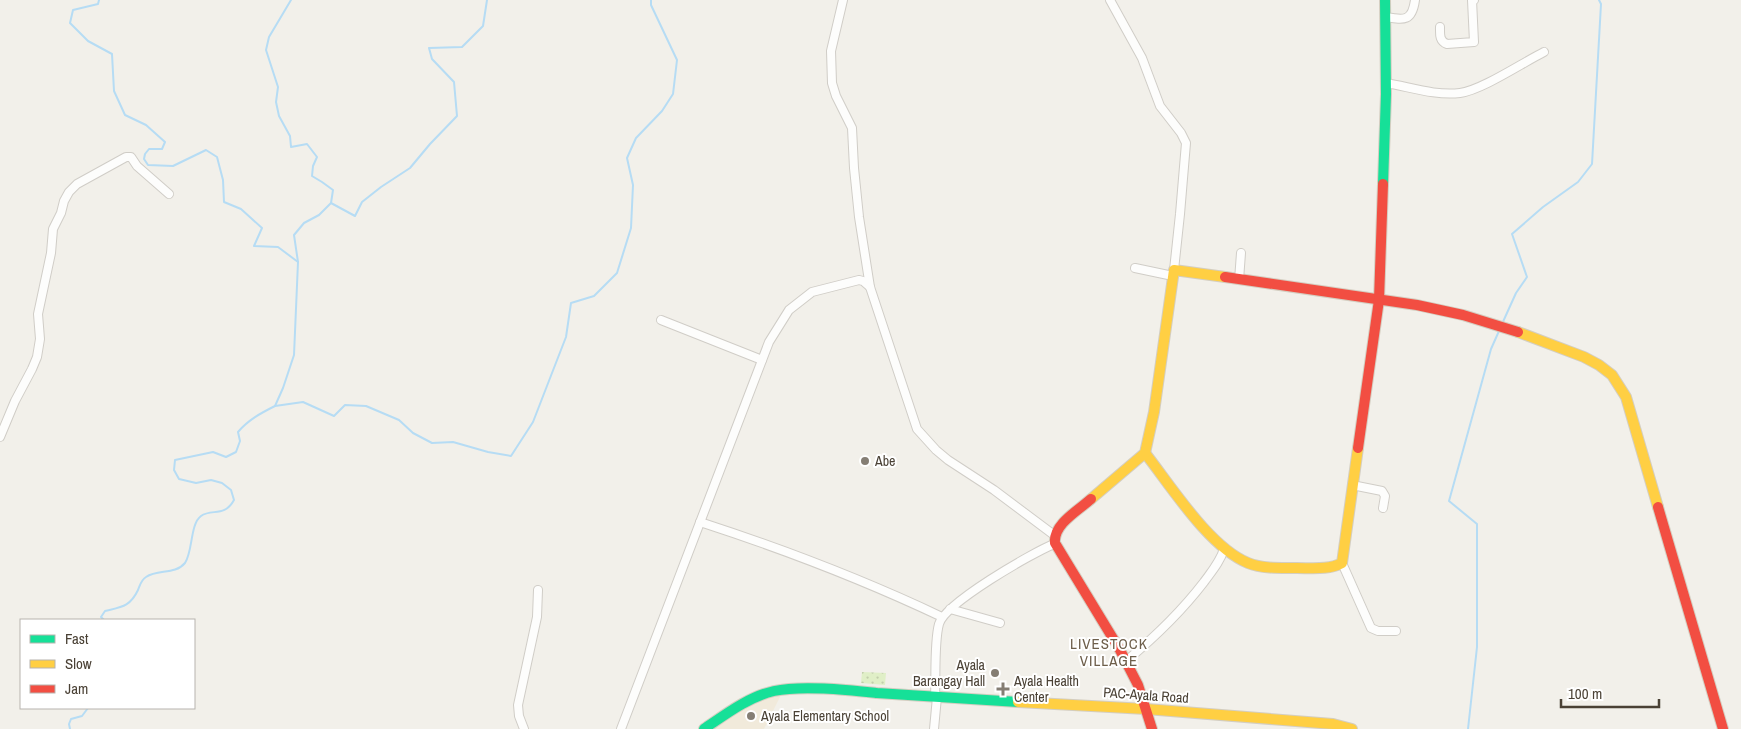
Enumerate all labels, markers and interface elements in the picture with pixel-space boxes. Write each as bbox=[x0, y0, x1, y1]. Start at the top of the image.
place label: Abe bbox=[874, 452, 895, 470]
marker: Abe bbox=[859, 455, 871, 467]
legend bbox=[20, 619, 195, 709]
text: Fast bbox=[65, 628, 89, 649]
district label: LIVESTOCK VILLAGE bbox=[1070, 633, 1148, 671]
text: Slow bbox=[65, 653, 92, 674]
place label: Ayala Barangay Hall bbox=[913, 656, 986, 690]
marker: Ayala Barangay Hall bbox=[989, 667, 1001, 679]
place label: Ayala Health Center bbox=[1013, 672, 1079, 706]
scale bar bbox=[1561, 676, 1658, 708]
text: Jam bbox=[65, 678, 88, 699]
marker: Ayala Health Center bbox=[996, 682, 1010, 696]
street label: PAC-Ayala Road bbox=[1103, 683, 1189, 707]
text: 100 m bbox=[1568, 683, 1602, 704]
place label: Ayala Elementary School bbox=[760, 707, 889, 725]
marker: Ayala Elementary School bbox=[745, 710, 757, 722]

